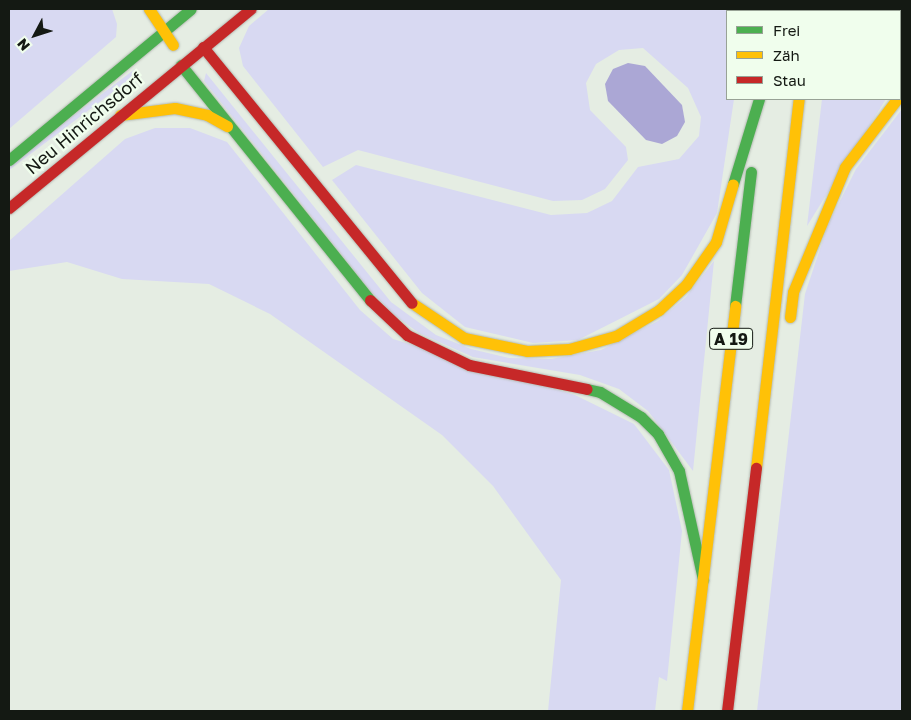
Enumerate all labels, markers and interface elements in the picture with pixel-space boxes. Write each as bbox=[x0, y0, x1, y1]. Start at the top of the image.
north arrow bbox=[10, 10, 60, 60]
legend bbox=[726, 10, 901, 100]
text: Frei bbox=[773, 21, 800, 39]
text: N bbox=[13, 35, 33, 55]
text: Zäh bbox=[773, 46, 800, 64]
street label: Neu Hinrichsdorf bbox=[21, 67, 147, 179]
text: Stau bbox=[773, 71, 806, 89]
road number: A 19 bbox=[708, 326, 754, 352]

